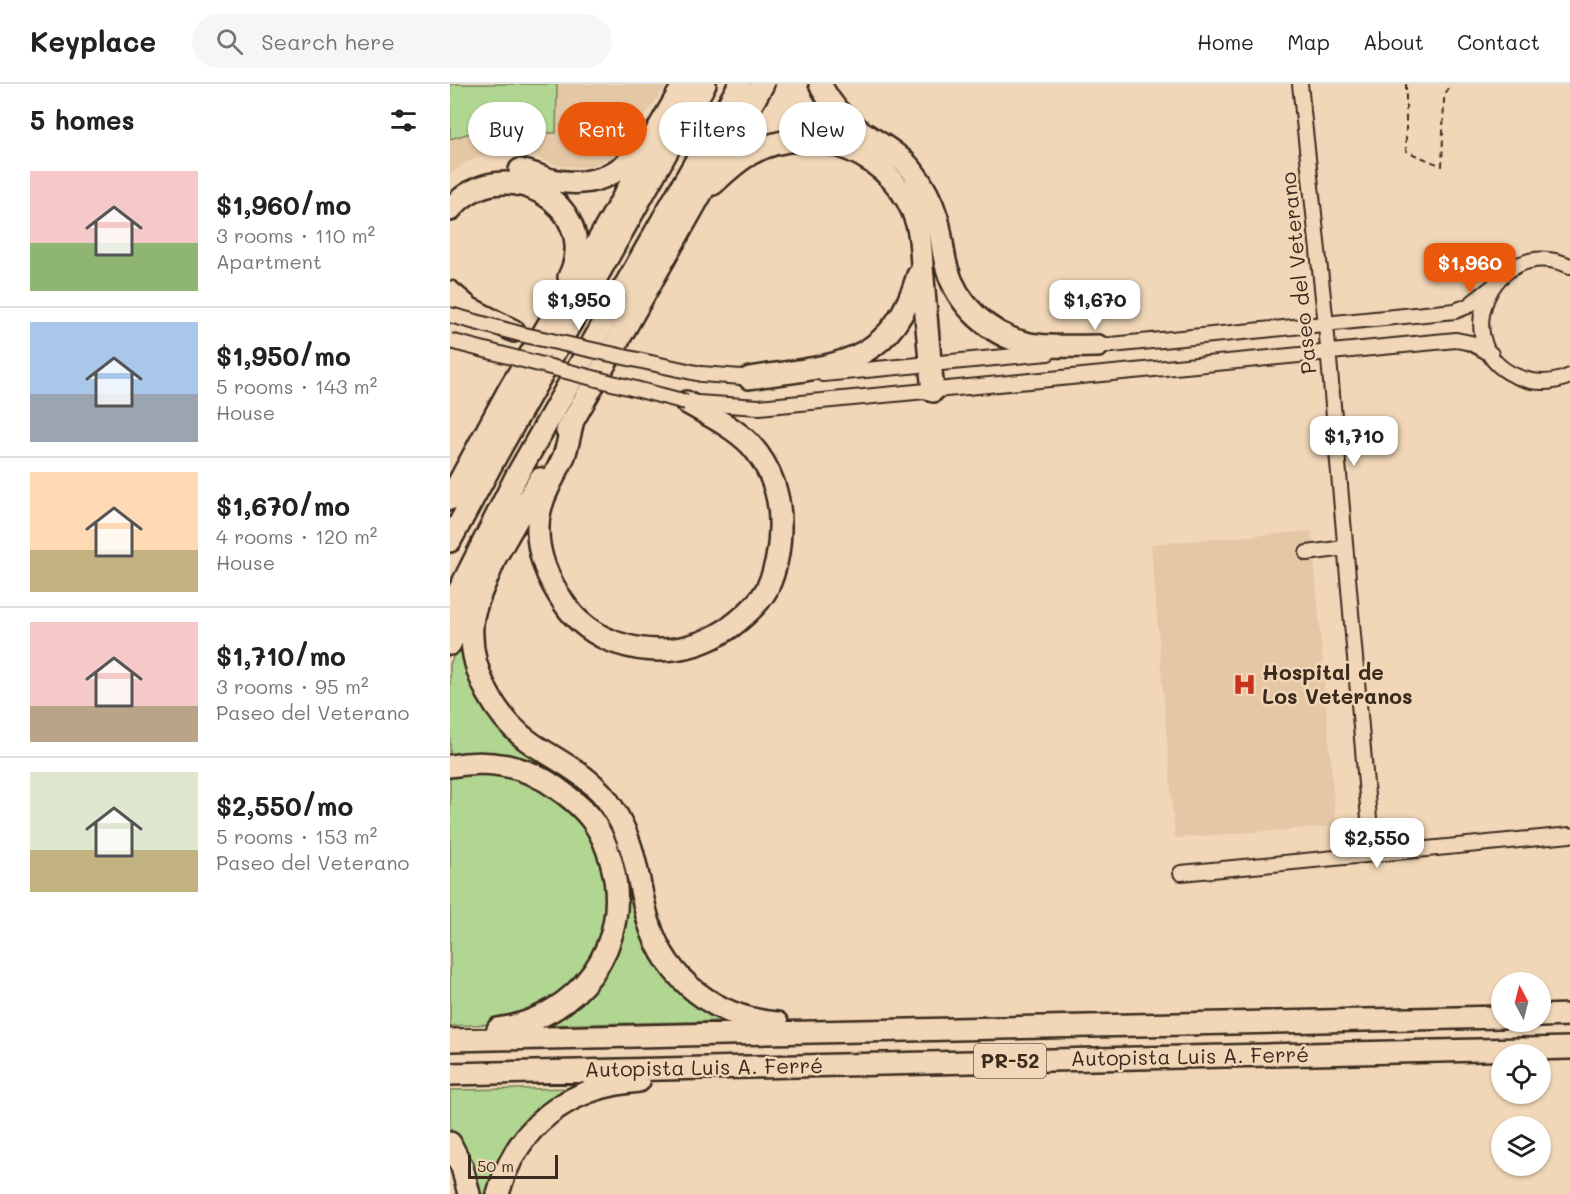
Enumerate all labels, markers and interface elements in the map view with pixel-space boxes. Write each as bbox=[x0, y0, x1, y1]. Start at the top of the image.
search box bbox=[192, 14, 612, 68]
text: Keyplace bbox=[30, 23, 156, 59]
icon: search bbox=[213, 25, 246, 58]
text: Search here bbox=[261, 27, 395, 56]
text: Home bbox=[1197, 28, 1254, 55]
text: Map bbox=[1287, 28, 1330, 55]
text: About bbox=[1363, 28, 1424, 55]
text: Contact bbox=[1457, 28, 1540, 55]
chip: Buy bbox=[468, 102, 546, 156]
chip: Rent bbox=[558, 102, 647, 156]
chip: Filters bbox=[659, 102, 767, 156]
chip: New bbox=[779, 102, 866, 156]
text: 5 homes bbox=[30, 103, 135, 137]
icon: filters bbox=[387, 104, 420, 137]
street label: Paseo del Veterano bbox=[1273, 171, 1322, 376]
text: $1,960/mo bbox=[216, 188, 351, 222]
icon: home bbox=[78, 195, 150, 267]
text: 3 rooms · 110 m² bbox=[216, 222, 375, 248]
pin: $1,960 bbox=[1421, 243, 1519, 294]
text: Apartment bbox=[216, 248, 322, 274]
text: $1,960 bbox=[1438, 249, 1502, 275]
pin: $1,950 bbox=[530, 280, 628, 331]
pin: $1,670 bbox=[1046, 280, 1144, 331]
text: $1,950 bbox=[547, 286, 611, 312]
text: $1,670 bbox=[1063, 286, 1127, 312]
text: $1,950/mo bbox=[216, 339, 351, 373]
icon: home bbox=[78, 346, 150, 418]
text: 5 rooms · 143 m² bbox=[216, 373, 377, 399]
text: House bbox=[216, 399, 275, 425]
pin: $1,710 bbox=[1305, 416, 1403, 467]
text: $1,710 bbox=[1324, 422, 1384, 448]
text: $1,670/mo bbox=[216, 489, 350, 523]
icon: home bbox=[78, 496, 150, 568]
text: 4 rooms · 120 m² bbox=[216, 523, 377, 549]
text: House bbox=[216, 549, 275, 575]
text: $1,710/mo bbox=[216, 639, 346, 673]
icon: home bbox=[78, 646, 150, 718]
place label: Hospital de Los Veteranos bbox=[1262, 658, 1413, 709]
hospital icon: Hospital de Los Veteranos bbox=[1231, 672, 1257, 698]
text: 3 rooms · 95 m² bbox=[216, 673, 368, 699]
text: Paseo del Veterano bbox=[216, 699, 409, 725]
text: $2,550/mo bbox=[216, 789, 353, 823]
icon: home bbox=[78, 796, 150, 868]
pin: $2,550 bbox=[1328, 818, 1426, 869]
text: 5 rooms · 153 m² bbox=[216, 823, 377, 849]
text: $2,550 bbox=[1344, 824, 1410, 850]
text: Paseo del Veterano bbox=[216, 849, 409, 875]
north arrow bbox=[1491, 972, 1551, 1032]
map controls bbox=[1491, 972, 1551, 1176]
street label: Autopista Luis A. Ferré bbox=[1070, 1040, 1309, 1071]
road number: PR-52 bbox=[974, 1044, 1046, 1078]
button: locate bbox=[1491, 1044, 1551, 1104]
street label: Autopista Luis A. Ferré bbox=[584, 1051, 823, 1082]
button: layers bbox=[1491, 1116, 1551, 1176]
scale bar bbox=[468, 1152, 558, 1180]
text: 50 m bbox=[477, 1155, 514, 1176]

